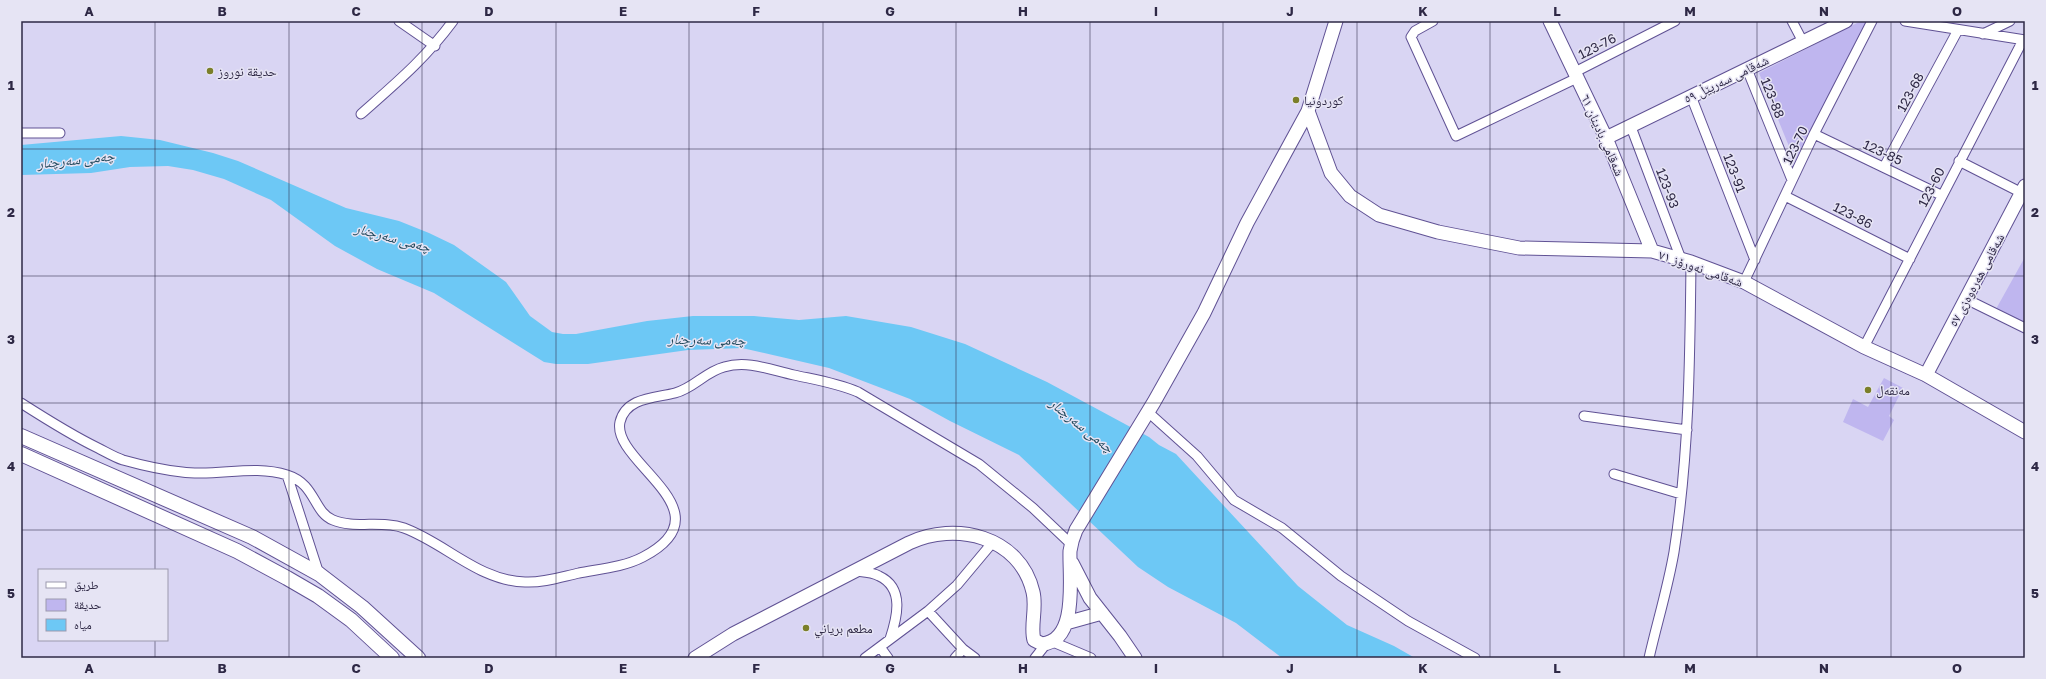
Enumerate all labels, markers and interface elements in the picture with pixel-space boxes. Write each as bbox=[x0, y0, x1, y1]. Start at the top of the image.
text: A bbox=[84, 3, 94, 19]
text: B bbox=[217, 3, 227, 19]
text: C bbox=[351, 3, 361, 19]
text: D bbox=[484, 3, 494, 19]
text: E bbox=[619, 3, 627, 19]
text: F bbox=[752, 3, 760, 19]
text: G bbox=[885, 3, 895, 19]
text: H bbox=[1018, 3, 1028, 19]
text: I bbox=[1154, 3, 1158, 19]
text: J bbox=[1286, 3, 1294, 19]
text: K bbox=[1418, 3, 1428, 19]
text: L bbox=[1553, 3, 1561, 19]
text: M bbox=[1684, 3, 1696, 19]
text: N bbox=[1819, 3, 1829, 19]
text: O bbox=[1952, 3, 1962, 19]
street label: 123-76 bbox=[1575, 30, 1619, 62]
street label: شەقامی سەرپێڵ ٥٩ bbox=[1681, 52, 1772, 107]
place label: حديقة نوروز bbox=[217, 63, 277, 80]
marker: حديقة نوروز bbox=[205, 66, 215, 76]
street label: 123-68 bbox=[1893, 70, 1927, 114]
street label: 123-88 bbox=[1758, 75, 1788, 121]
text: 1 bbox=[8, 77, 15, 93]
text: 1 bbox=[2032, 77, 2039, 93]
place label: كوردونيا bbox=[1304, 92, 1344, 109]
street label: شەقامی بادینان ٦١ bbox=[1577, 92, 1628, 179]
marker: كوردونيا bbox=[1291, 95, 1301, 105]
street label: 123-70 bbox=[1779, 123, 1811, 167]
street label: 123-85 bbox=[1861, 136, 1905, 168]
water label: چەمی سەرچنار bbox=[36, 146, 117, 173]
street label: 123-91 bbox=[1720, 151, 1750, 195]
street label: 123-60 bbox=[1914, 165, 1948, 209]
street label: 123-93 bbox=[1653, 166, 1683, 210]
street label: 123-86 bbox=[1831, 198, 1876, 232]
text: 2 bbox=[7, 204, 15, 220]
text: 2 bbox=[2031, 204, 2039, 220]
water label: چەمی سەرچنار bbox=[352, 218, 434, 257]
street label: شەقامی هەرەوەزی ٥٧ bbox=[1945, 231, 2008, 330]
street label: شەقامی نەورۆز ٧١ bbox=[1657, 246, 1745, 291]
water label: چەمی سەرچنار bbox=[667, 330, 747, 349]
text: 3 bbox=[7, 331, 15, 347]
text: 3 bbox=[2031, 331, 2039, 347]
place label: مەنقەل bbox=[1876, 382, 1910, 399]
marker: مەنقەل bbox=[1863, 385, 1873, 395]
water label: چەمی سەرچنار bbox=[1045, 393, 1118, 457]
text: 4 bbox=[7, 458, 15, 474]
text: 4 bbox=[2031, 458, 2039, 474]
legend bbox=[38, 569, 168, 641]
text: طريق bbox=[74, 577, 99, 592]
text: 5 bbox=[7, 585, 15, 601]
text: 5 bbox=[2031, 585, 2039, 601]
text: حديقة bbox=[74, 597, 102, 612]
text: مياه bbox=[74, 617, 92, 632]
place label: مطعم برياني bbox=[814, 620, 873, 639]
marker: مطعم برياني bbox=[801, 623, 811, 633]
text: A bbox=[84, 660, 94, 676]
text: B bbox=[217, 660, 227, 676]
text: C bbox=[351, 660, 361, 676]
text: D bbox=[484, 660, 494, 676]
text: E bbox=[619, 660, 627, 676]
text: F bbox=[752, 660, 760, 676]
text: G bbox=[885, 660, 895, 676]
text: H bbox=[1018, 660, 1028, 676]
text: I bbox=[1154, 660, 1158, 676]
text: J bbox=[1286, 660, 1294, 676]
text: K bbox=[1418, 660, 1428, 676]
text: L bbox=[1553, 660, 1561, 676]
text: M bbox=[1684, 660, 1696, 676]
text: N bbox=[1819, 660, 1829, 676]
text: O bbox=[1952, 660, 1962, 676]

